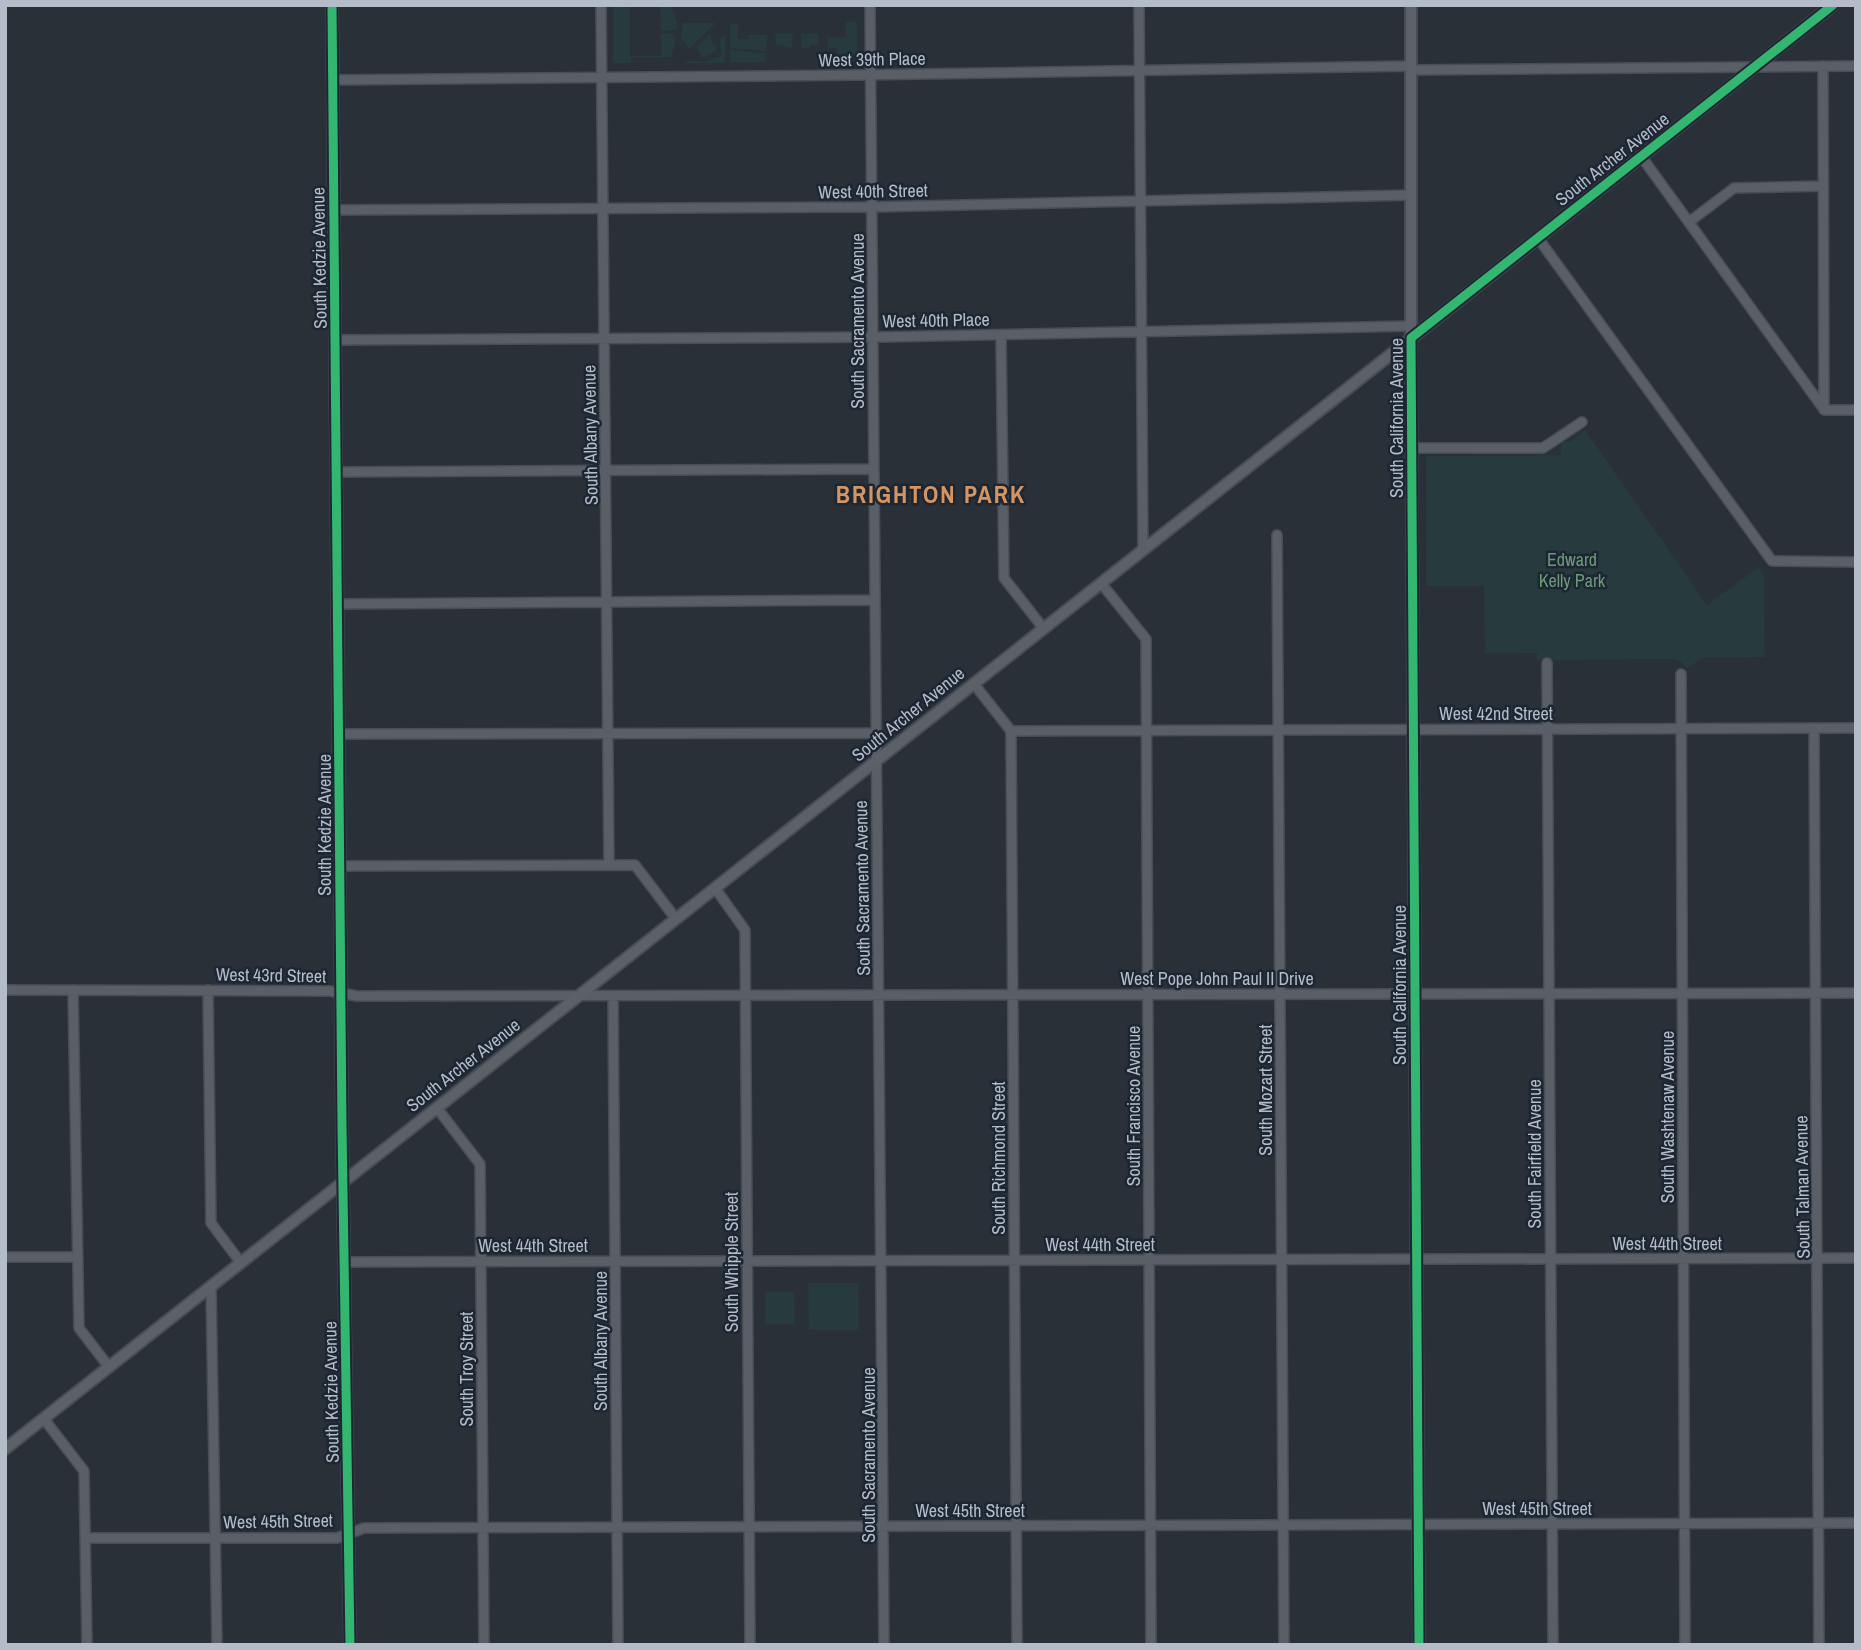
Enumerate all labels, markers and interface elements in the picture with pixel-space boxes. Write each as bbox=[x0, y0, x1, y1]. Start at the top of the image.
street label: West 39th Place bbox=[818, 46, 926, 72]
street label: South Archer Avenue bbox=[1550, 107, 1674, 211]
street label: West 40th Street bbox=[818, 178, 928, 204]
street label: South Kedzie Avenue bbox=[305, 187, 333, 329]
street label: South Sacramento Avenue bbox=[845, 233, 870, 409]
street label: West 40th Place bbox=[882, 307, 990, 333]
street label: South California Avenue bbox=[1384, 338, 1409, 498]
street label: South Albany Avenue bbox=[576, 365, 604, 505]
district label: BRIGHTON PARK bbox=[836, 478, 1026, 510]
park label: Edward Kelly Park bbox=[1539, 547, 1606, 593]
street label: South Archer Avenue bbox=[846, 661, 970, 767]
street label: West 42nd Street bbox=[1439, 701, 1553, 726]
street label: South Kedzie Avenue bbox=[312, 754, 337, 896]
street label: South Sacramento Avenue bbox=[848, 800, 876, 976]
street label: South California Avenue bbox=[1387, 905, 1412, 1065]
street label: West 43rd Street bbox=[216, 962, 326, 988]
street label: West Pope John Paul II Drive bbox=[1120, 966, 1314, 991]
street label: South Archer Avenue bbox=[401, 1013, 525, 1117]
street label: South Mozart Street bbox=[1253, 1024, 1278, 1156]
street label: South Francisco Avenue bbox=[1121, 1026, 1146, 1186]
street label: South Washtenaw Avenue bbox=[1655, 1031, 1680, 1203]
street label: South Fairfield Avenue bbox=[1522, 1079, 1547, 1229]
street label: South Richmond Street bbox=[986, 1081, 1011, 1235]
street label: South Talman Avenue bbox=[1788, 1115, 1816, 1259]
street label: South Whipple Street bbox=[719, 1192, 744, 1332]
street label: West 44th Street bbox=[1612, 1231, 1722, 1256]
street label: West 44th Street bbox=[1045, 1232, 1155, 1257]
street label: West 44th Street bbox=[478, 1233, 588, 1258]
street label: South Albany Avenue bbox=[588, 1271, 613, 1411]
street label: South Troy Street bbox=[454, 1312, 479, 1426]
street label: South Kedzie Avenue bbox=[317, 1321, 345, 1463]
street label: South Sacramento Avenue bbox=[856, 1367, 881, 1543]
street label: West 45th Street bbox=[1482, 1496, 1592, 1521]
street label: West 45th Street bbox=[915, 1498, 1025, 1523]
street label: West 45th Street bbox=[223, 1508, 333, 1534]

